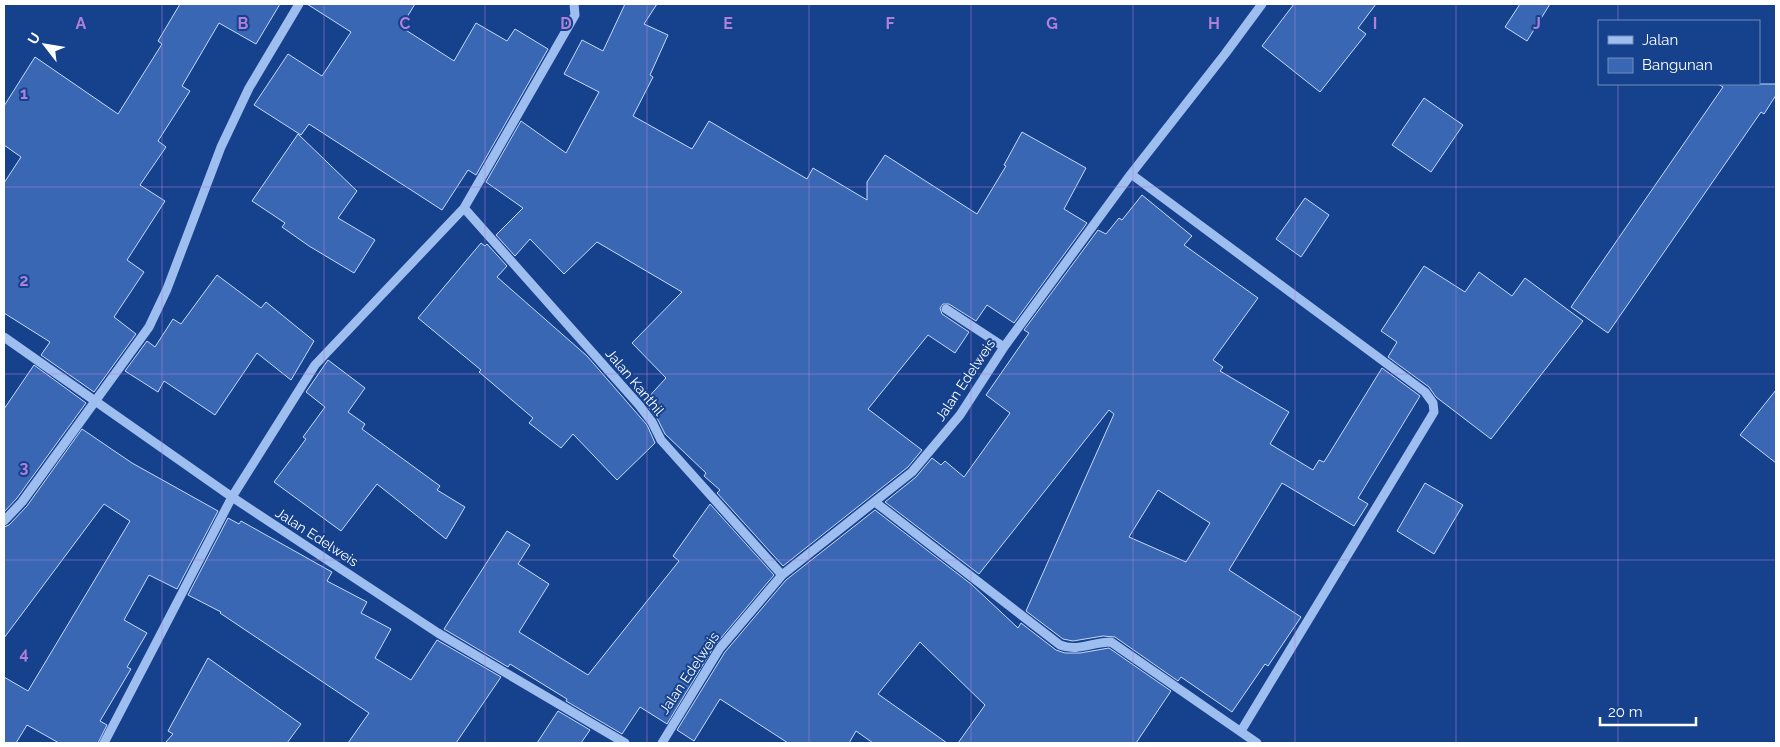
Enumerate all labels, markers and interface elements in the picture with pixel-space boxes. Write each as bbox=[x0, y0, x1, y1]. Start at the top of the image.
text: A bbox=[76, 14, 87, 33]
text: B bbox=[238, 14, 249, 33]
text: C bbox=[400, 14, 411, 33]
text: D bbox=[560, 14, 572, 33]
text: E bbox=[723, 14, 733, 33]
text: F bbox=[885, 14, 895, 33]
text: G bbox=[1046, 14, 1058, 33]
text: H bbox=[1208, 14, 1220, 33]
text: I bbox=[1373, 14, 1377, 33]
text: J bbox=[1533, 14, 1541, 33]
north arrow bbox=[20, 20, 70, 70]
legend bbox=[1598, 20, 1760, 85]
text: U bbox=[24, 30, 43, 47]
text: Jalan bbox=[1642, 31, 1678, 49]
text: Bangunan bbox=[1642, 56, 1713, 74]
text: 1 bbox=[20, 84, 28, 103]
text: 2 bbox=[19, 271, 29, 290]
street label: Jalan Edelweis bbox=[932, 336, 998, 424]
street label: Jalan Kanthil bbox=[603, 346, 668, 419]
text: 3 bbox=[20, 458, 29, 477]
street label: Jalan Edelweis bbox=[273, 504, 362, 570]
street label: Jalan Edelweis bbox=[656, 629, 722, 717]
text: 4 bbox=[19, 644, 29, 663]
scale bar bbox=[1600, 694, 1696, 726]
text: 20 m bbox=[1608, 703, 1643, 721]

